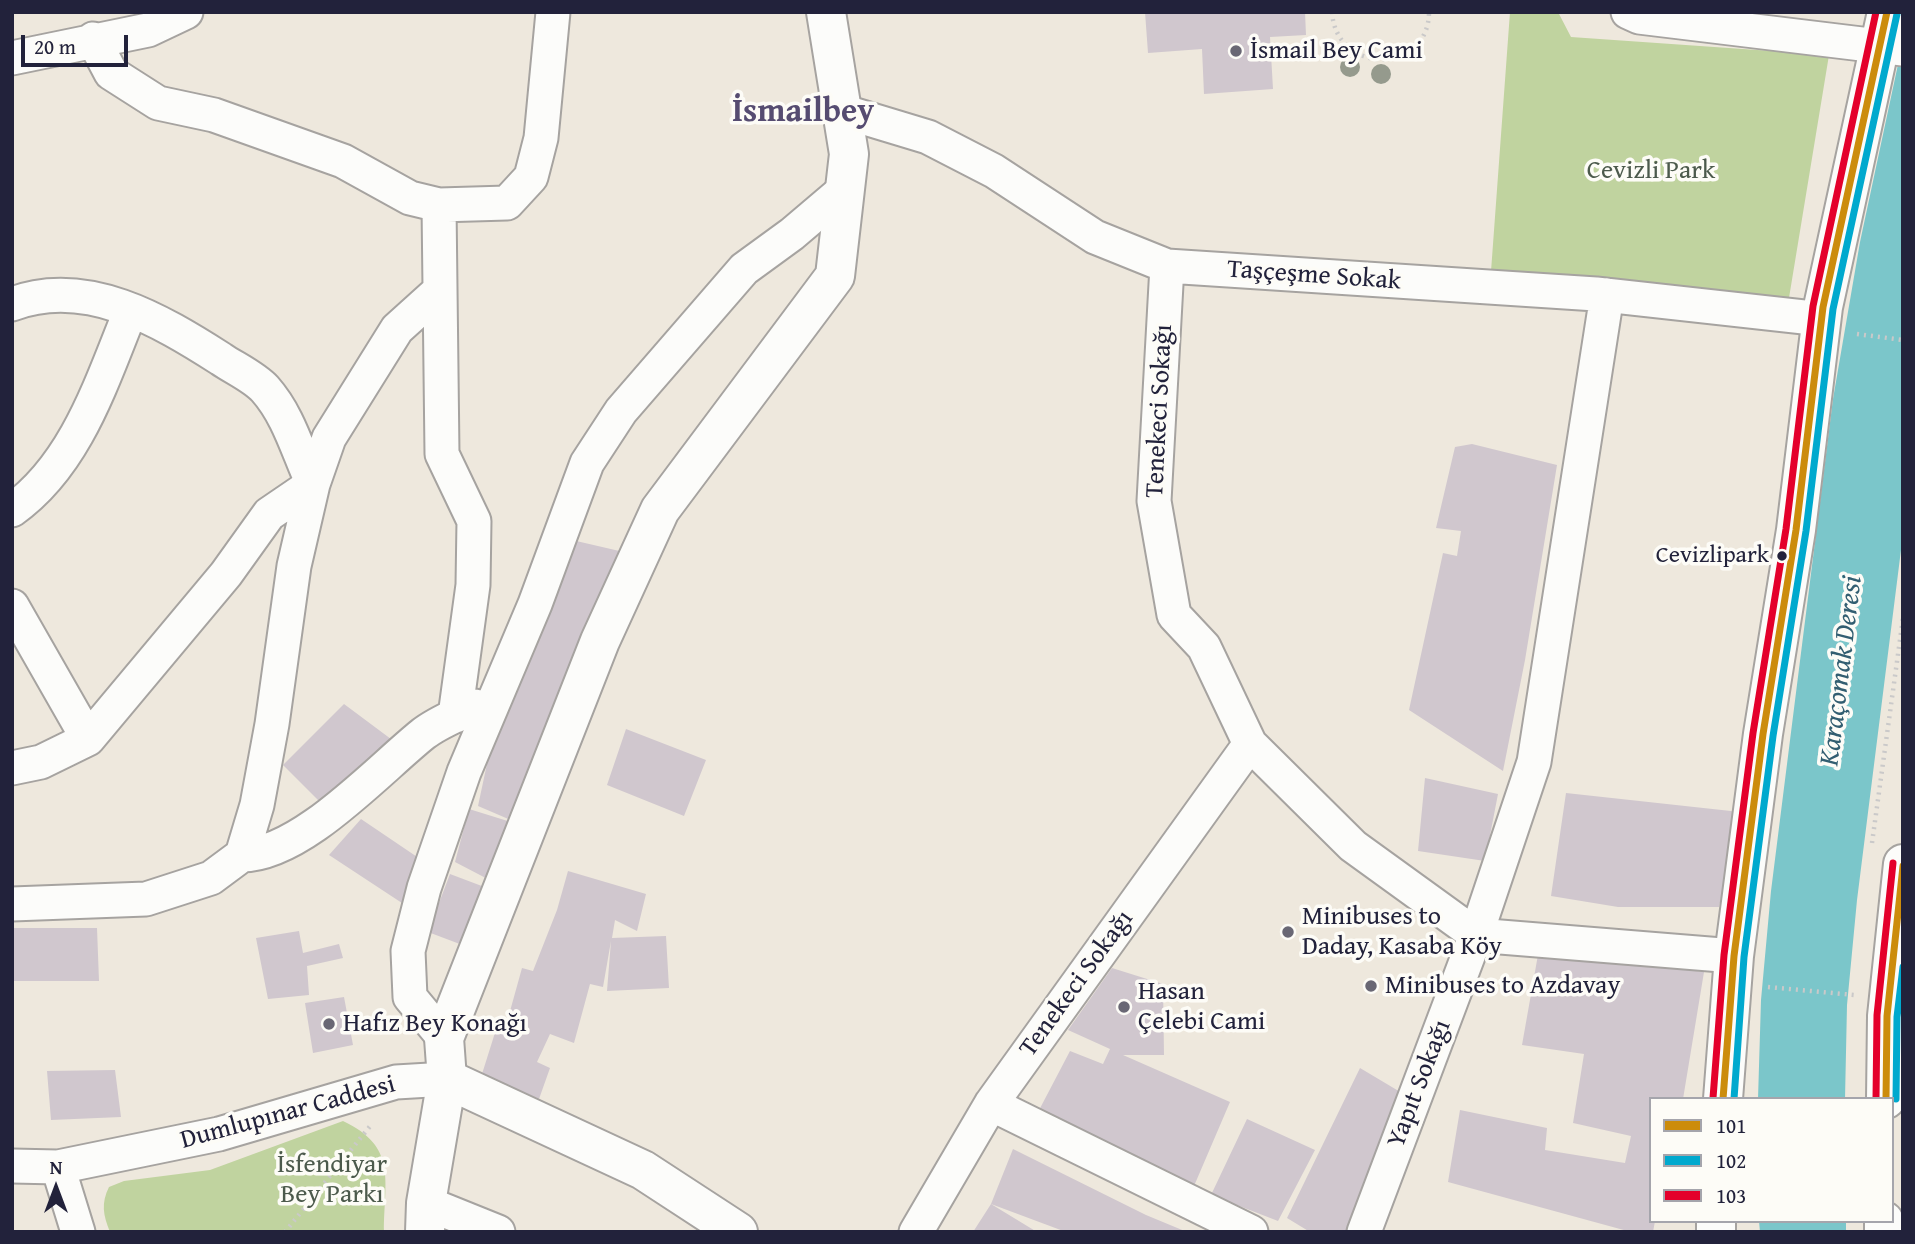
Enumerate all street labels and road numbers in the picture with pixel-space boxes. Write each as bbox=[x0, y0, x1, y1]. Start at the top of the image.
street label: Taşçeşme Sokak bbox=[1226, 254, 1402, 298]
street label: Tenekeci Sokağı bbox=[1140, 323, 1180, 499]
street label: Tenekeci Sokağı bbox=[1013, 905, 1141, 1063]
street label: Yapıt Sokağı bbox=[1381, 1016, 1459, 1152]
street label: Dumlupınar Caddesi bbox=[177, 1069, 399, 1157]

